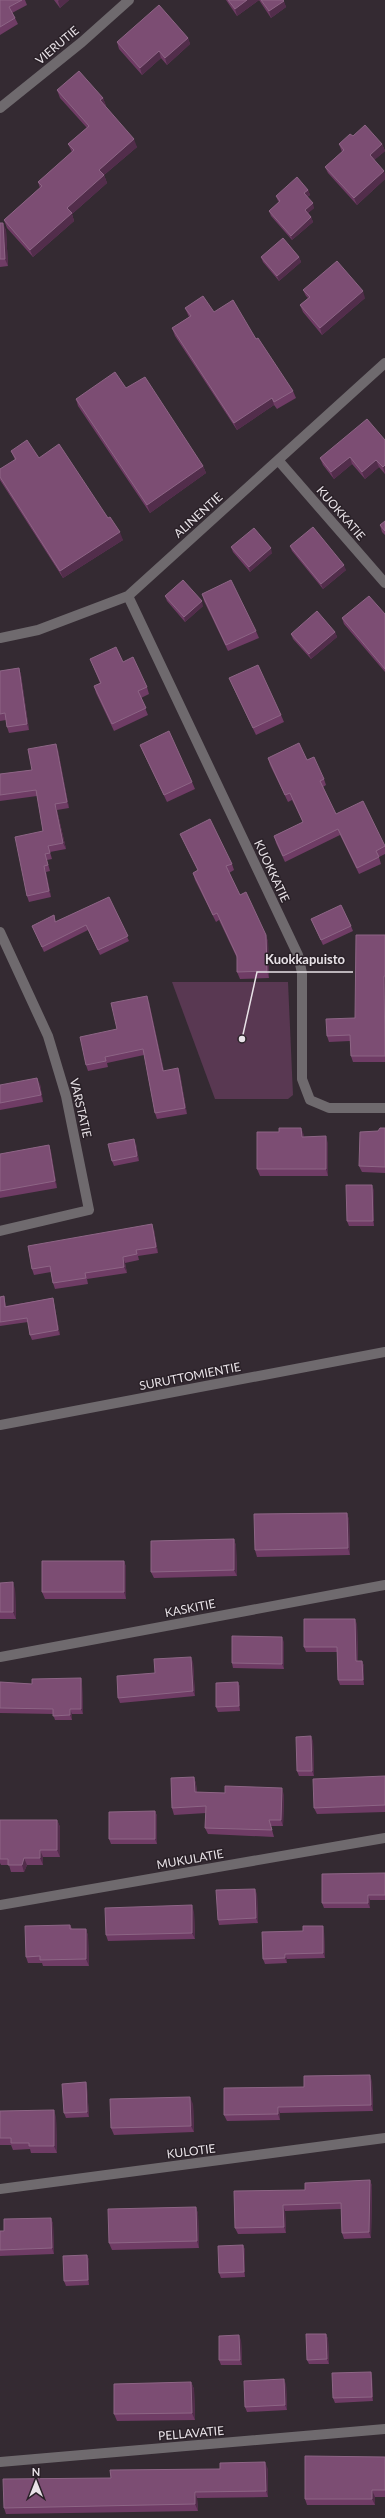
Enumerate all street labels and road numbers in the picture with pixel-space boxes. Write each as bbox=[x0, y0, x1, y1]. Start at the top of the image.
street label: VIERUTIE bbox=[32, 22, 82, 67]
street label: KUOKKATIE bbox=[313, 483, 369, 543]
street label: ALINENTIE bbox=[171, 489, 225, 541]
street label: KUOKKATIE bbox=[251, 837, 293, 905]
street label: VARSTATIE bbox=[67, 1077, 95, 1139]
street label: SURUTTOMIENTIE bbox=[138, 1359, 242, 1393]
street label: KASKITIE bbox=[163, 1596, 217, 1620]
street label: MUKULATIE bbox=[155, 1846, 225, 1872]
street label: KULOTIE bbox=[166, 2141, 216, 2161]
street label: PELLAVATIE bbox=[157, 2423, 225, 2443]

